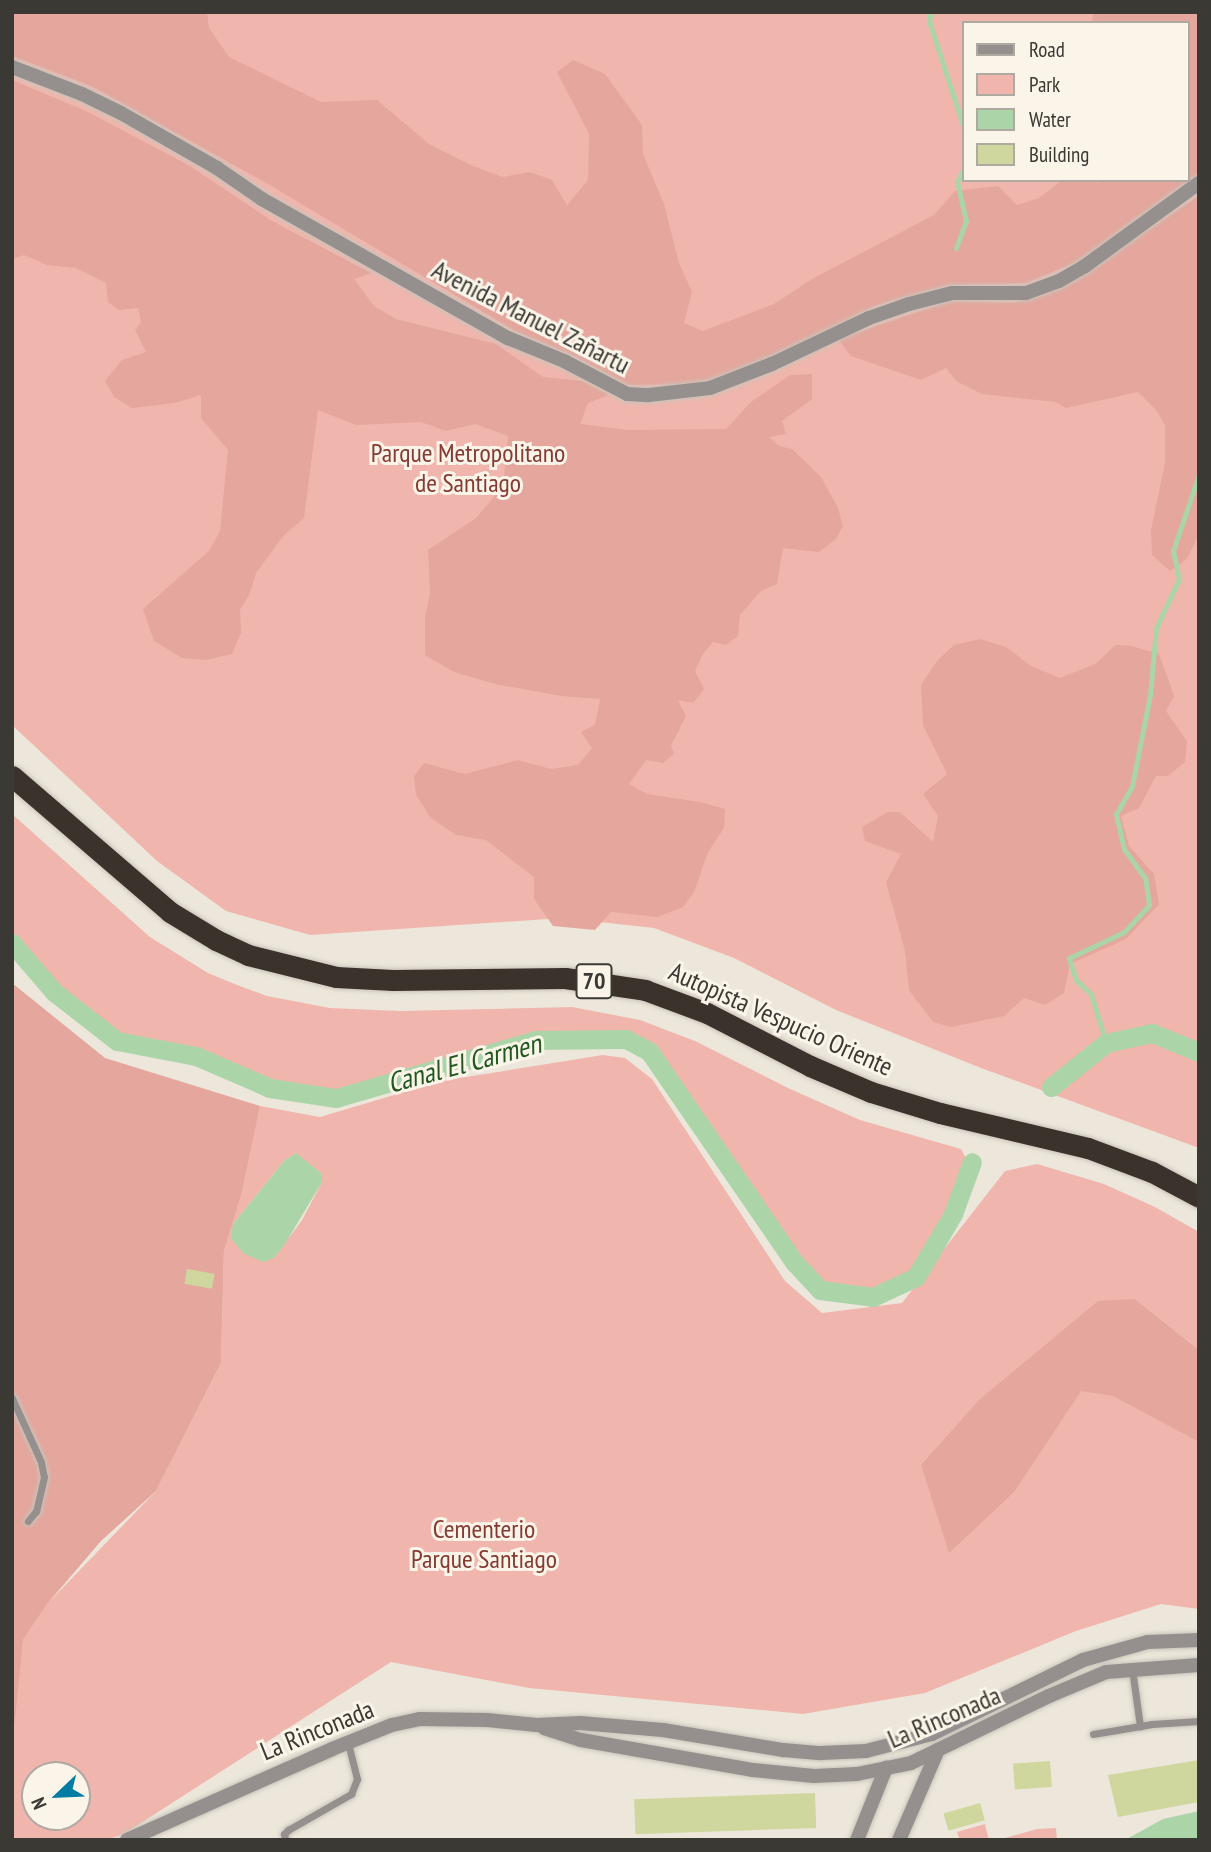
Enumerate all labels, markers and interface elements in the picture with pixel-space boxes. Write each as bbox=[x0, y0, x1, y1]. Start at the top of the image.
legend bbox=[962, 21, 1190, 182]
text: Road bbox=[1029, 36, 1065, 63]
text: Park bbox=[1029, 71, 1060, 98]
text: Water bbox=[1029, 106, 1071, 133]
text: Building bbox=[1029, 141, 1089, 168]
street label: Avenida Manuel Zañartu bbox=[427, 254, 635, 380]
park label: Parque Metropolitano de Santiago bbox=[371, 437, 565, 498]
street label: Autopista Vespucio Oriente bbox=[664, 956, 898, 1082]
road number: 70 bbox=[575, 960, 613, 1001]
water label: Canal El Carmen bbox=[384, 1026, 544, 1100]
park label: Cementerio Parque Santiago bbox=[411, 1513, 557, 1574]
street label: La Rinconada bbox=[883, 1679, 1005, 1755]
street label: La Rinconada bbox=[256, 1693, 378, 1767]
north arrow bbox=[21, 1761, 91, 1831]
text: N bbox=[25, 1794, 52, 1813]

